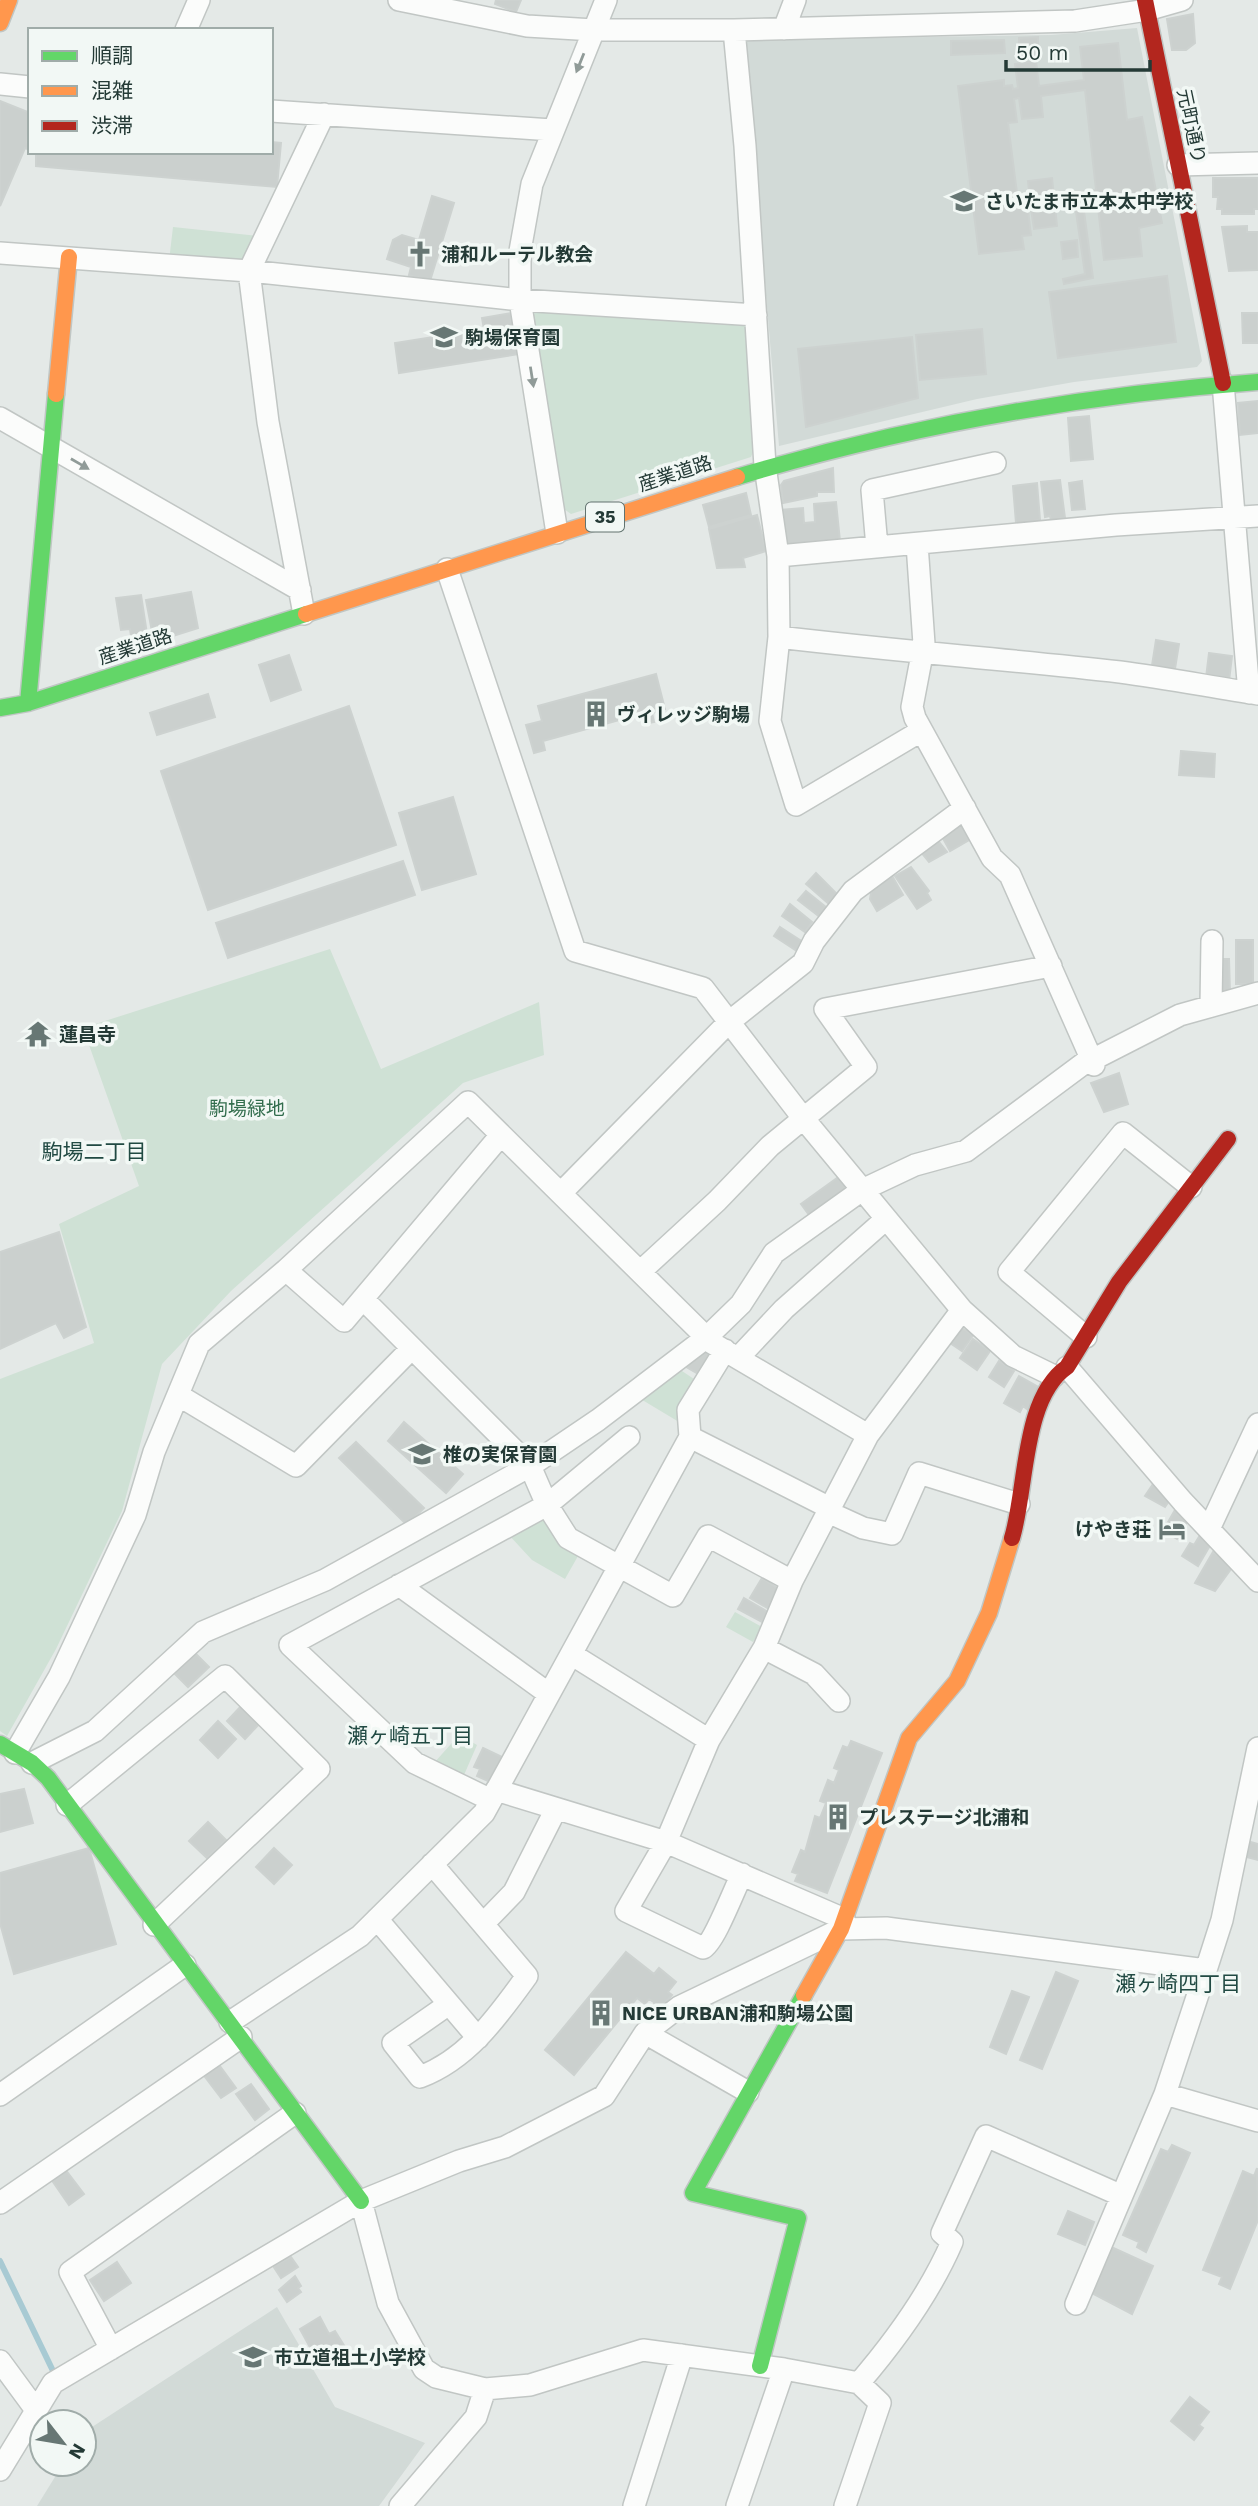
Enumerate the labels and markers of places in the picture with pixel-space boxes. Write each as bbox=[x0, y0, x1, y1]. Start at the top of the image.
school or university icon: さいたま市立本太中学校 bbox=[949, 186, 979, 216]
place label: さいたま市立本太中学校 bbox=[985, 190, 1193, 213]
church icon: 浦和ルーテル教会 bbox=[405, 239, 435, 269]
place label: 浦和ルーテル教会 bbox=[441, 243, 593, 266]
school or university icon: 駒場保育園 bbox=[429, 322, 459, 352]
place label: 駒場保育園 bbox=[465, 326, 560, 349]
building icon: ヴィレッジ駒場 bbox=[581, 699, 611, 729]
place label: ヴィレッジ駒場 bbox=[617, 703, 750, 726]
temple icon: 蓮昌寺 bbox=[23, 1019, 53, 1049]
place label: 蓮昌寺 bbox=[59, 1023, 116, 1046]
school or university icon: 椎の実保育園 bbox=[407, 1439, 437, 1469]
place label: 椎の実保育園 bbox=[443, 1443, 557, 1466]
hotel icon: けやき荘 bbox=[1157, 1514, 1187, 1544]
place label: けやき荘 bbox=[1075, 1518, 1151, 1541]
building icon: プレステージ北浦和 bbox=[823, 1802, 853, 1832]
place label: プレステージ北浦和 bbox=[859, 1806, 1030, 1829]
building icon: NICE URBAN浦和駒場公園 bbox=[586, 1998, 616, 2028]
place label: NICE URBAN浦和駒場公園 bbox=[622, 2002, 853, 2025]
school or university icon: 市立道祖土小学校 bbox=[238, 2342, 268, 2372]
place label: 市立道祖土小学校 bbox=[274, 2346, 426, 2369]

